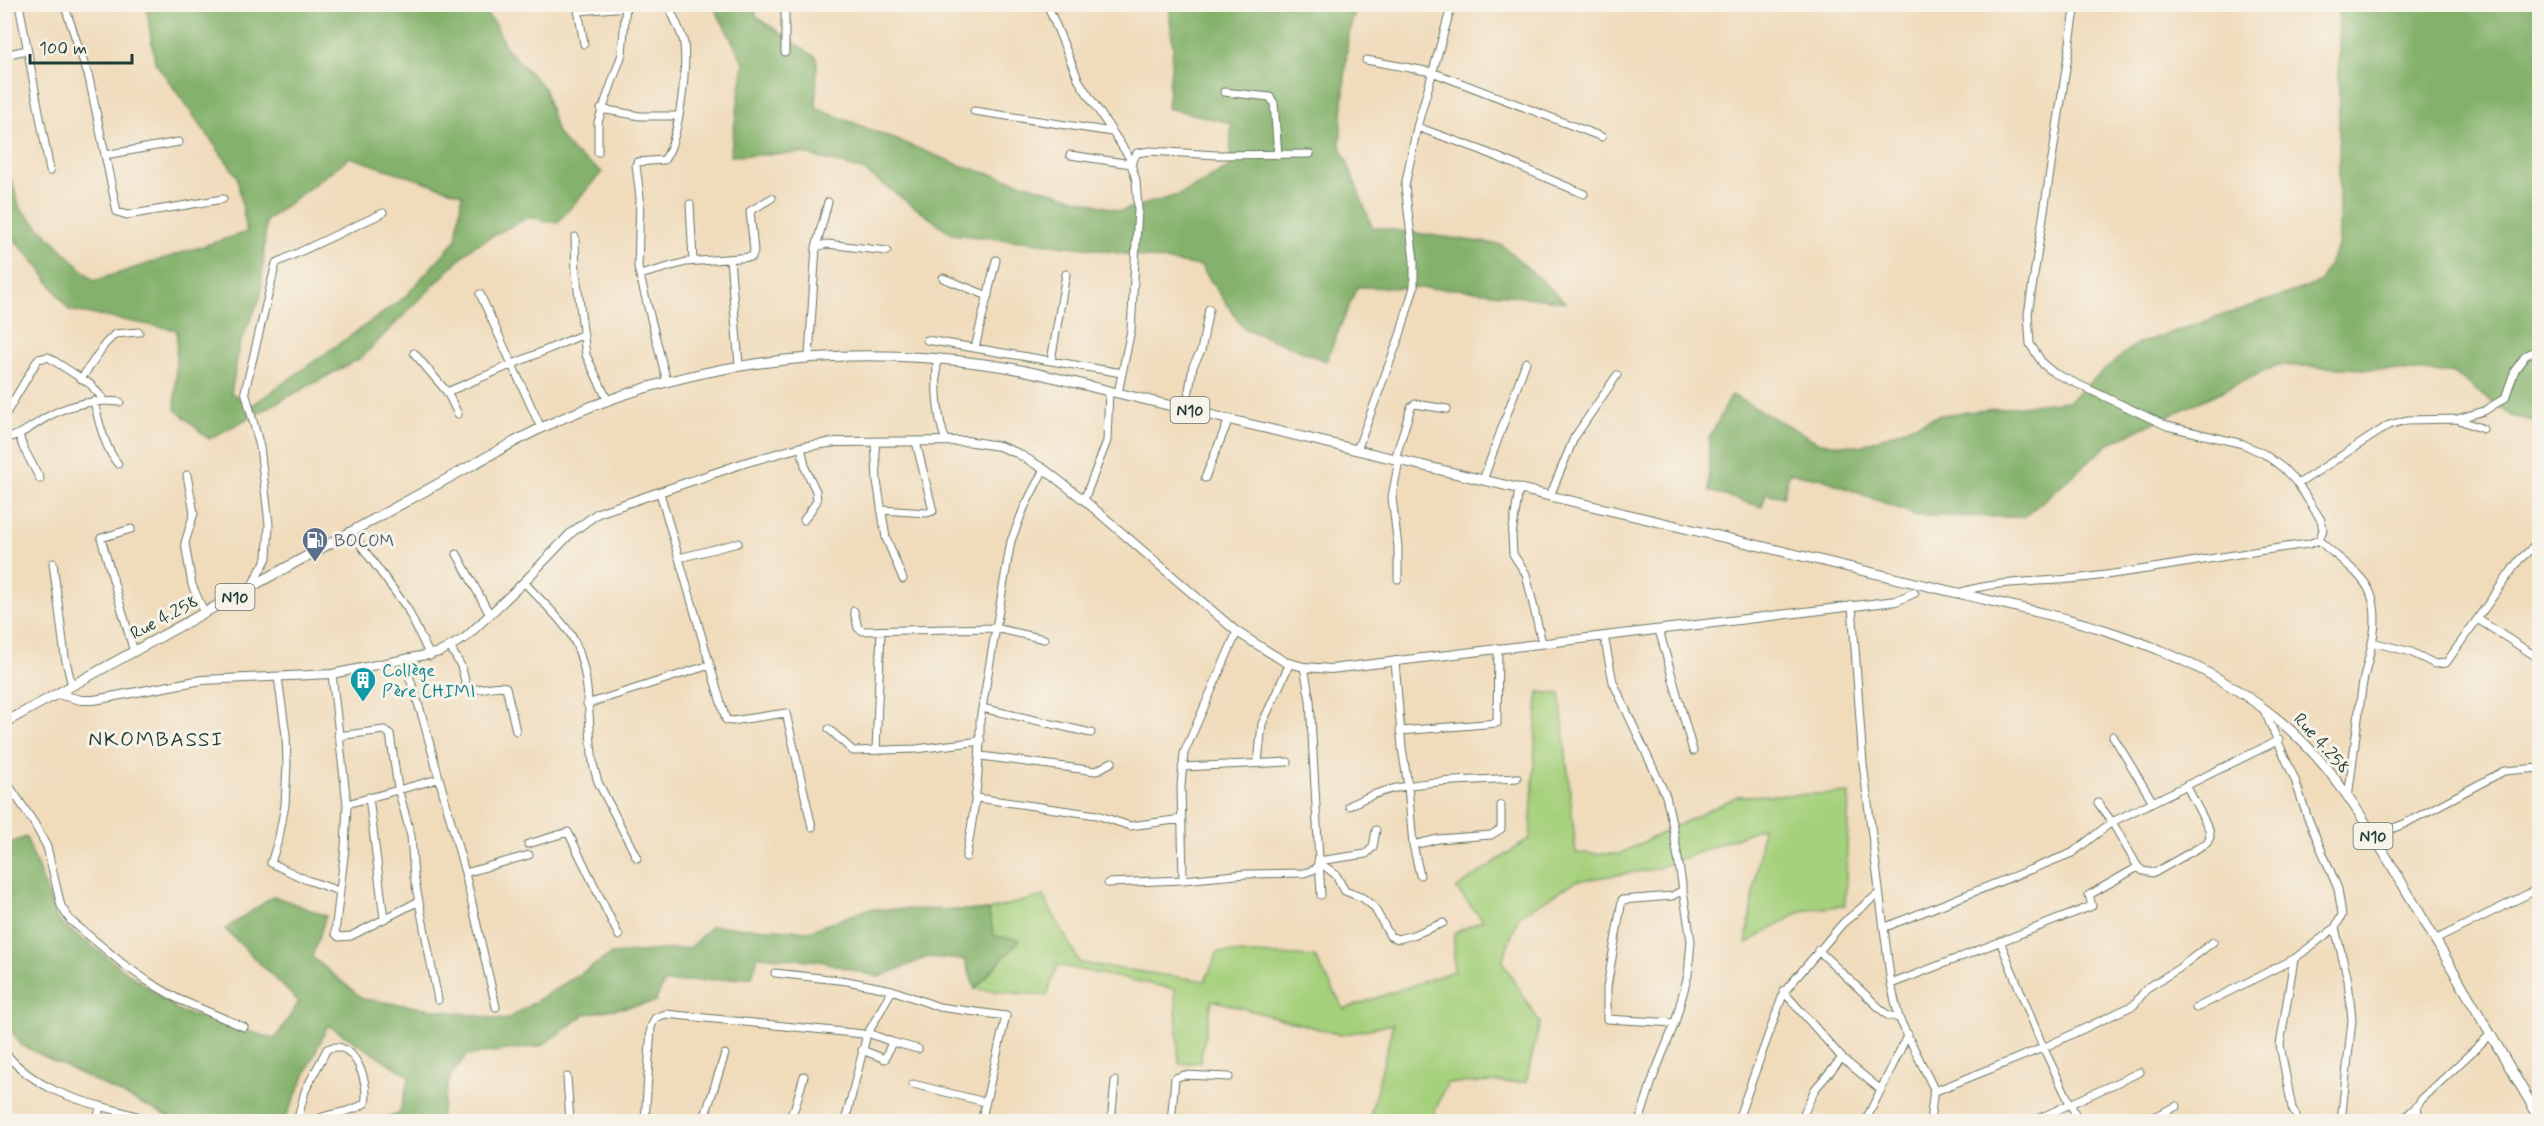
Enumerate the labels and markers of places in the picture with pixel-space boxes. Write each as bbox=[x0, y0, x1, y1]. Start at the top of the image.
fuel station icon: BOCOM bbox=[300, 525, 330, 563]
place label: BOCOM bbox=[334, 529, 395, 553]
place label: Collège Père CHIMI bbox=[382, 659, 475, 704]
building icon: Collège Père CHIMI bbox=[348, 665, 378, 703]

